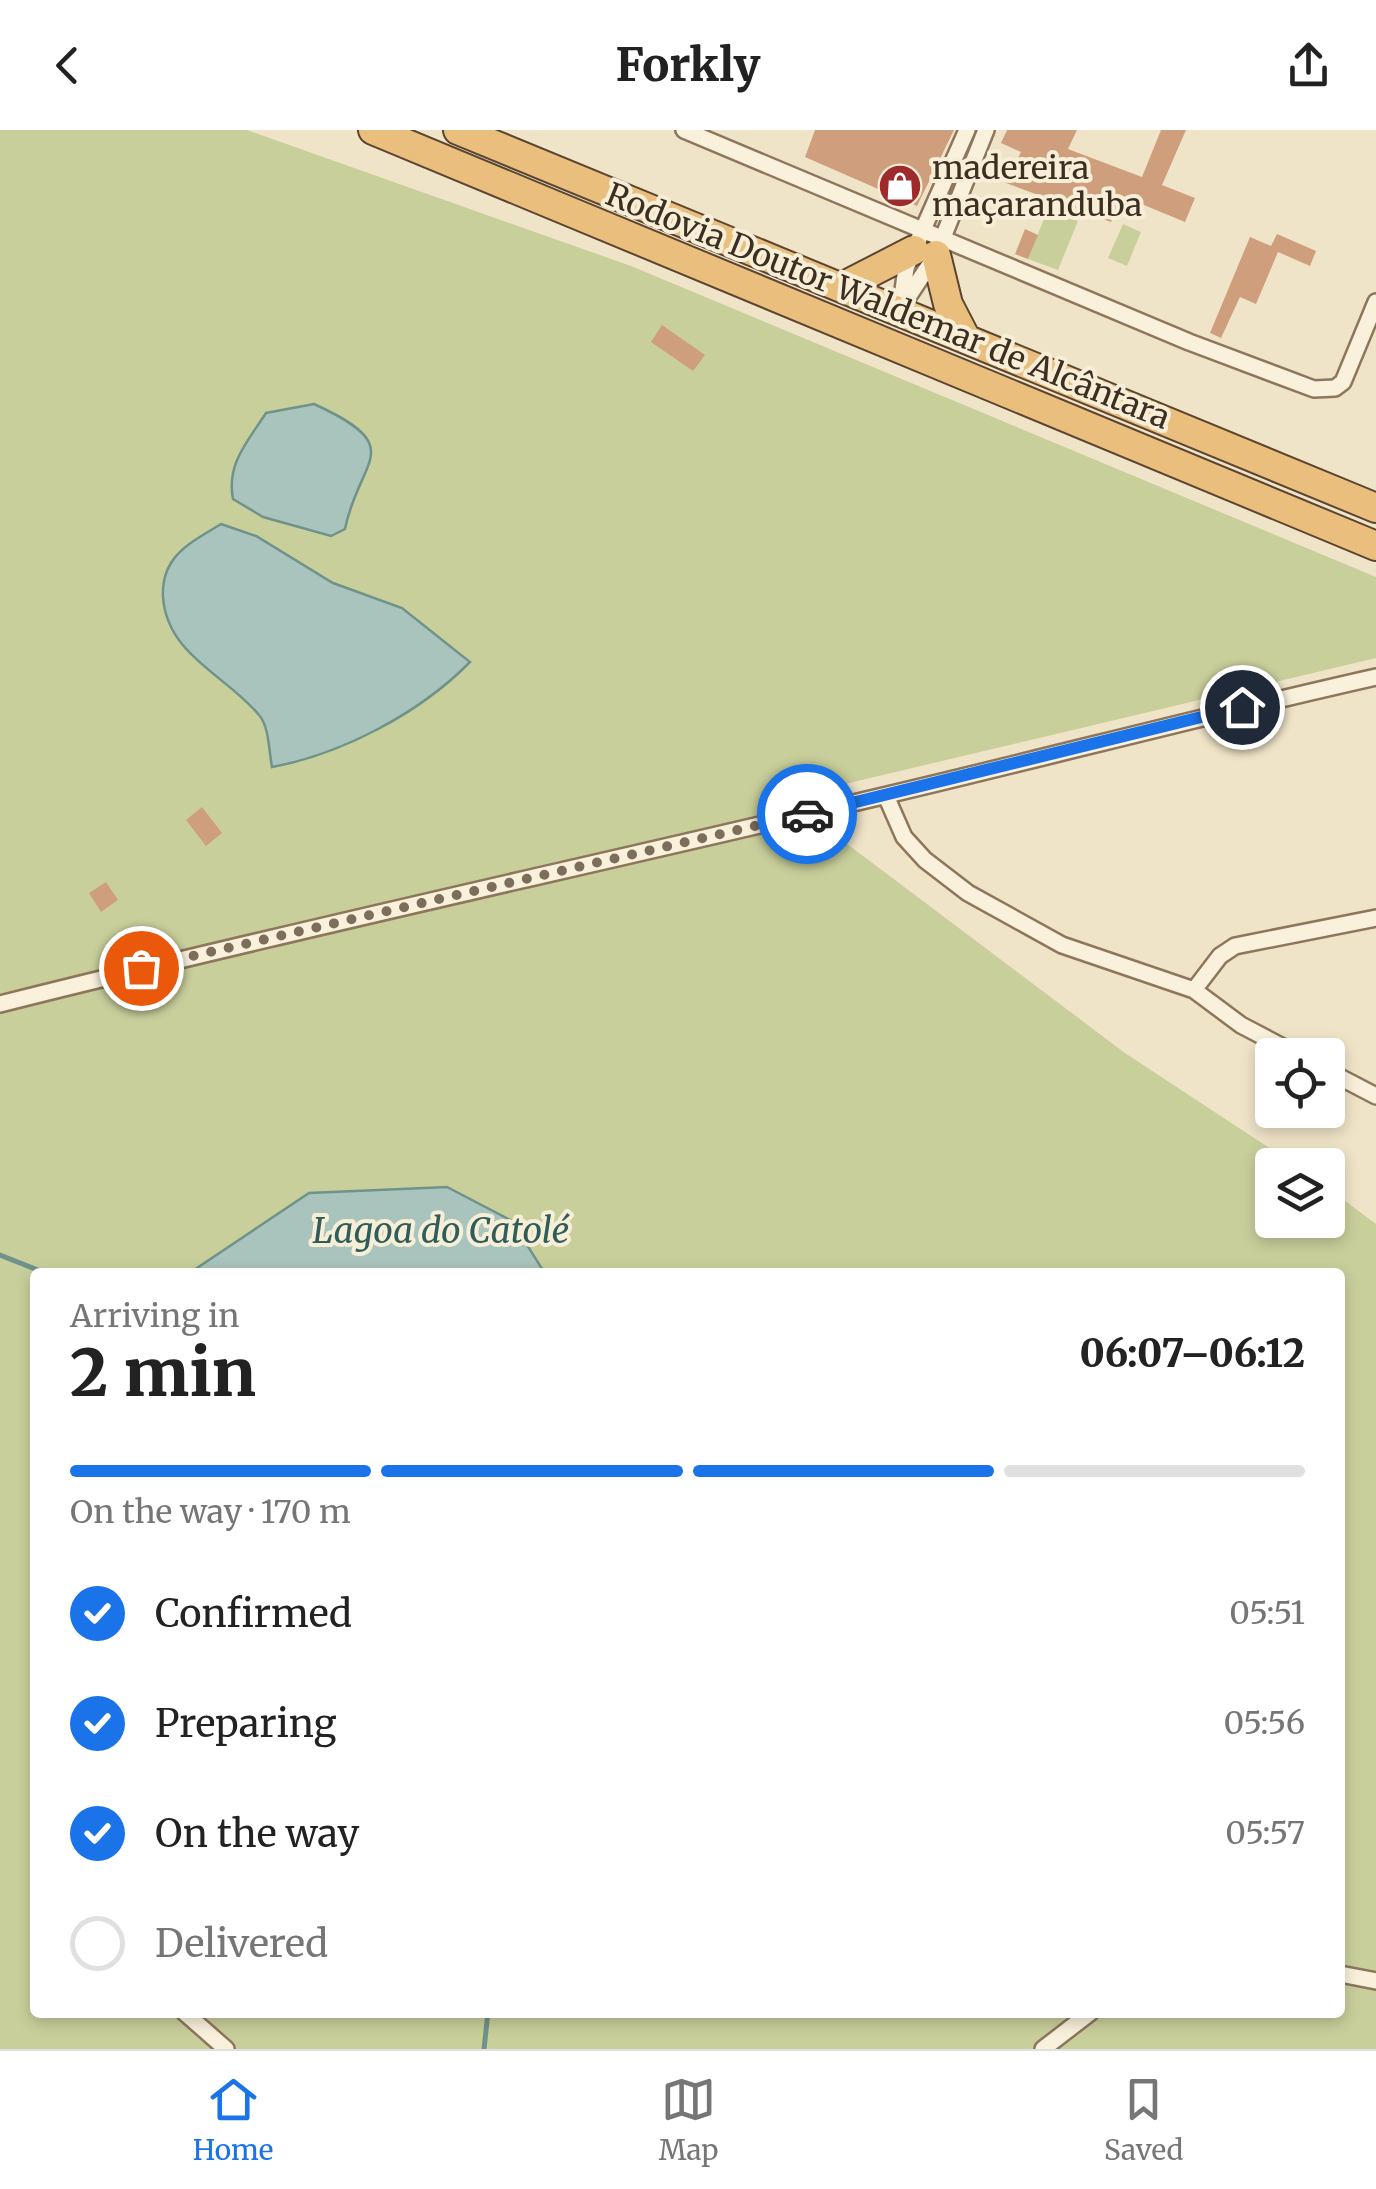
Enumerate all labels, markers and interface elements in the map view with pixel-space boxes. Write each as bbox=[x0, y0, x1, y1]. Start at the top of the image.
text: Forkly bbox=[616, 37, 760, 93]
icon: back bbox=[40, 38, 95, 93]
icon: share bbox=[1281, 38, 1336, 93]
place label: madereira maçaranduba bbox=[932, 148, 1142, 225]
shop icon: madereira maçaranduba bbox=[877, 163, 923, 209]
street label: Rodovia Doutor Waldemar de Alcântara bbox=[600, 174, 1176, 438]
pin bbox=[1200, 665, 1285, 750]
icon: home bbox=[1215, 680, 1270, 735]
courier bbox=[757, 764, 857, 864]
icon: car bbox=[780, 787, 835, 842]
pin bbox=[99, 926, 184, 1011]
icon: bag bbox=[114, 941, 169, 996]
map controls bbox=[1255, 1038, 1345, 1238]
button: locate bbox=[1255, 1038, 1345, 1128]
button: layers bbox=[1255, 1148, 1345, 1238]
water label: Lagoa do Catolé bbox=[313, 1209, 571, 1253]
text: Arriving in bbox=[70, 1296, 239, 1336]
text: 06:07–06:12 bbox=[1079, 1330, 1305, 1377]
text: 2 min bbox=[70, 1332, 256, 1414]
text: On the way · 170 m bbox=[70, 1492, 351, 1532]
icon: check bbox=[70, 1586, 125, 1641]
text: Confirmed bbox=[155, 1590, 352, 1637]
text: 05:51 bbox=[1229, 1593, 1305, 1633]
icon: check bbox=[70, 1696, 125, 1751]
text: Preparing bbox=[155, 1700, 337, 1747]
text: 05:56 bbox=[1223, 1703, 1305, 1743]
icon: check bbox=[70, 1806, 125, 1861]
text: On the way bbox=[155, 1810, 359, 1857]
text: 05:57 bbox=[1225, 1813, 1305, 1853]
text: Delivered bbox=[155, 1920, 328, 1967]
tab: Home bbox=[193, 2072, 273, 2168]
tab: Map bbox=[659, 2072, 719, 2168]
tab: Saved bbox=[1104, 2072, 1183, 2168]

